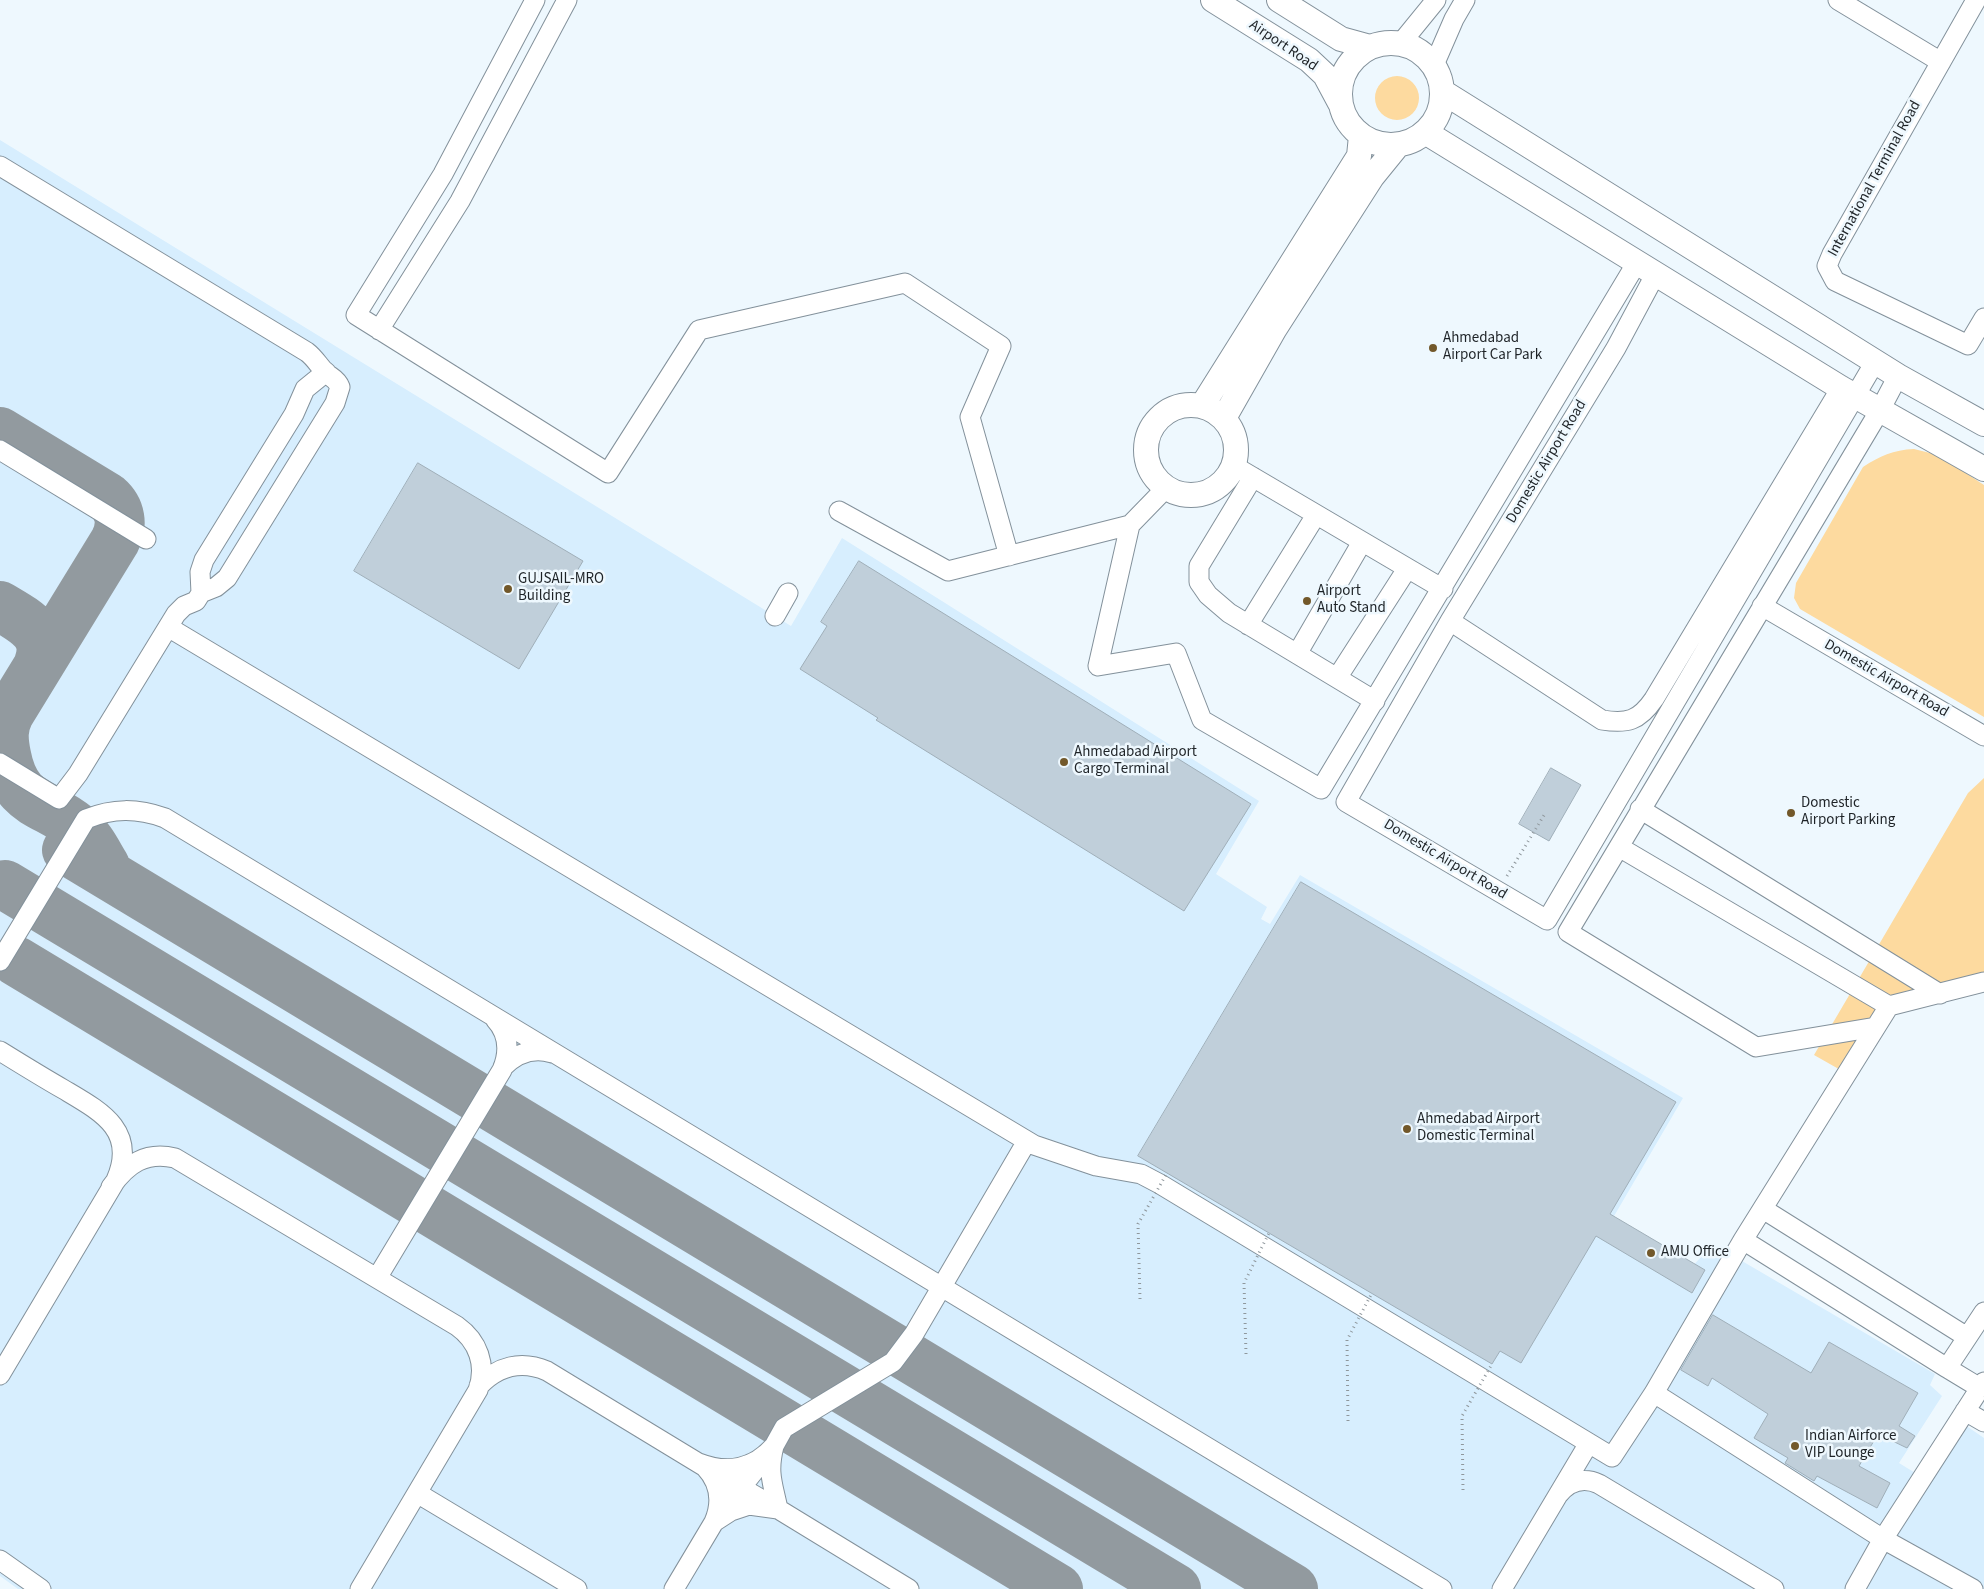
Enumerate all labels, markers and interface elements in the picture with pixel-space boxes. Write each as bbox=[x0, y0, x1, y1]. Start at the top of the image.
street label: Airport Road bbox=[1245, 16, 1321, 76]
street label: International Terminal Road bbox=[1825, 98, 1925, 260]
place label: Ahmedabad Airport Car Park bbox=[1443, 330, 1542, 365]
marker: Ahmedabad Airport Car Park bbox=[1427, 342, 1439, 354]
street label: Domestic Airport Road bbox=[1503, 397, 1591, 527]
place label: GUJSAIL-MRO Building bbox=[518, 571, 604, 606]
marker: GUJSAIL-MRO Building bbox=[502, 583, 514, 595]
place label: Airport Auto Stand bbox=[1317, 583, 1386, 618]
marker: Airport Auto Stand bbox=[1301, 595, 1313, 607]
street label: Domestic Airport Road bbox=[1821, 636, 1951, 722]
place label: Ahmedabad Airport Cargo Terminal bbox=[1074, 744, 1197, 779]
marker: Ahmedabad Airport Cargo Terminal bbox=[1058, 756, 1070, 768]
place label: Domestic Airport Parking bbox=[1801, 795, 1895, 830]
marker: Domestic Airport Parking bbox=[1785, 807, 1797, 819]
street label: Domestic Airport Road bbox=[1380, 816, 1510, 904]
place label: Ahmedabad Airport Domestic Terminal bbox=[1417, 1111, 1540, 1146]
marker: Ahmedabad Airport Domestic Terminal bbox=[1401, 1123, 1413, 1135]
place label: AMU Office bbox=[1661, 1244, 1729, 1262]
marker: AMU Office bbox=[1645, 1247, 1657, 1259]
place label: Indian Airforce VIP Lounge bbox=[1805, 1428, 1896, 1463]
marker: Indian Airforce VIP Lounge bbox=[1789, 1440, 1801, 1452]

